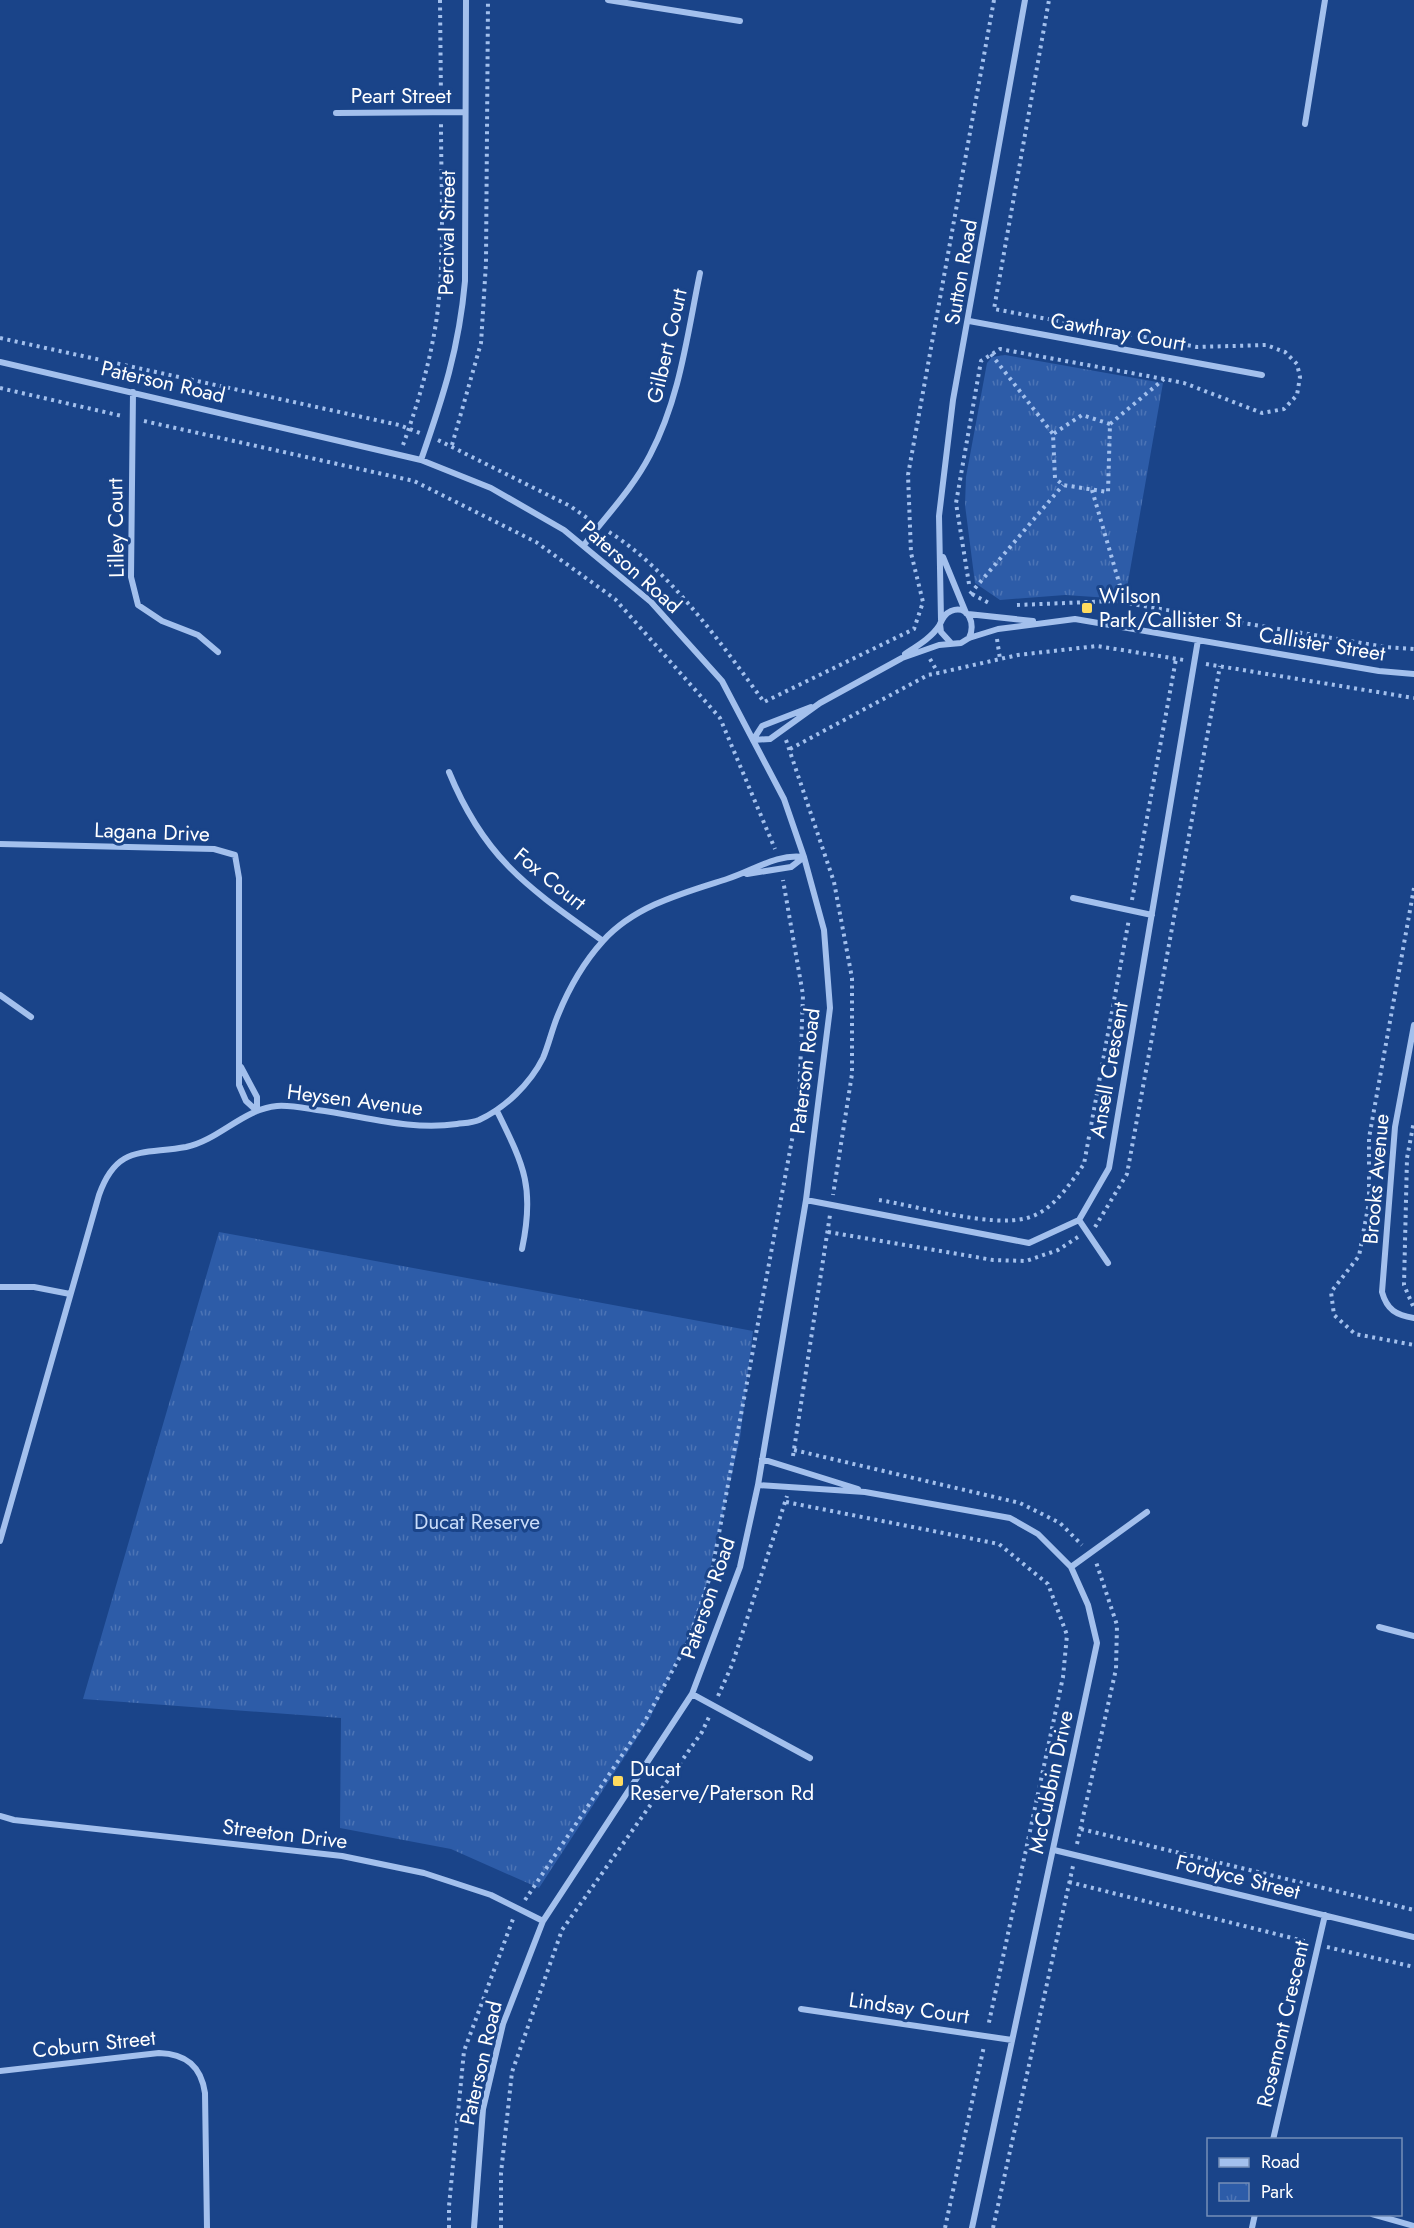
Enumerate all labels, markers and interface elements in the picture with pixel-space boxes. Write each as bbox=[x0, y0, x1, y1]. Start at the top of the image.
street label: Peart Street bbox=[351, 81, 451, 111]
street label: Percival Street bbox=[431, 170, 463, 296]
street label: Sutton Road bbox=[937, 217, 985, 327]
street label: Gilbert Court bbox=[639, 286, 695, 406]
street label: Cawthray Court bbox=[1048, 305, 1188, 359]
street label: Paterson Road bbox=[98, 353, 228, 411]
street label: Lilley Court bbox=[100, 478, 132, 578]
street label: Paterson Road bbox=[574, 513, 688, 621]
place label: Wilson Park/Callister St bbox=[1099, 581, 1242, 635]
marker: Wilson Park/Callister St bbox=[1080, 601, 1094, 615]
street label: Callister Street bbox=[1257, 619, 1387, 669]
street label: Lagana Drive bbox=[94, 815, 211, 849]
street label: Fox Court bbox=[507, 841, 593, 917]
street label: Ansell Crescent bbox=[1082, 1000, 1136, 1140]
street label: Paterson Road bbox=[782, 1006, 828, 1136]
street label: Heysen Avenue bbox=[285, 1077, 425, 1123]
street label: Brooks Avenue bbox=[1355, 1112, 1397, 1246]
park label: Ducat Reserve bbox=[414, 1507, 540, 1537]
street label: Paterson Road bbox=[673, 1533, 743, 1663]
street label: McCubbin Drive bbox=[1021, 1707, 1081, 1856]
place label: Ducat Reserve/Paterson Rd bbox=[630, 1754, 814, 1808]
marker: Ducat Reserve/Paterson Rd bbox=[611, 1774, 625, 1788]
street label: Streeton Drive bbox=[221, 1811, 349, 1857]
street label: Fordyce Street bbox=[1173, 1847, 1303, 1907]
street label: Rosemont Crescent bbox=[1249, 1938, 1317, 2110]
street label: Lindsay Court bbox=[847, 1985, 971, 2031]
street label: Paterson Road bbox=[452, 1998, 510, 2128]
street label: Coburn Street bbox=[31, 2023, 157, 2065]
legend bbox=[1207, 2138, 1402, 2216]
text: Road bbox=[1261, 2149, 1300, 2175]
text: Park bbox=[1261, 2179, 1293, 2205]

